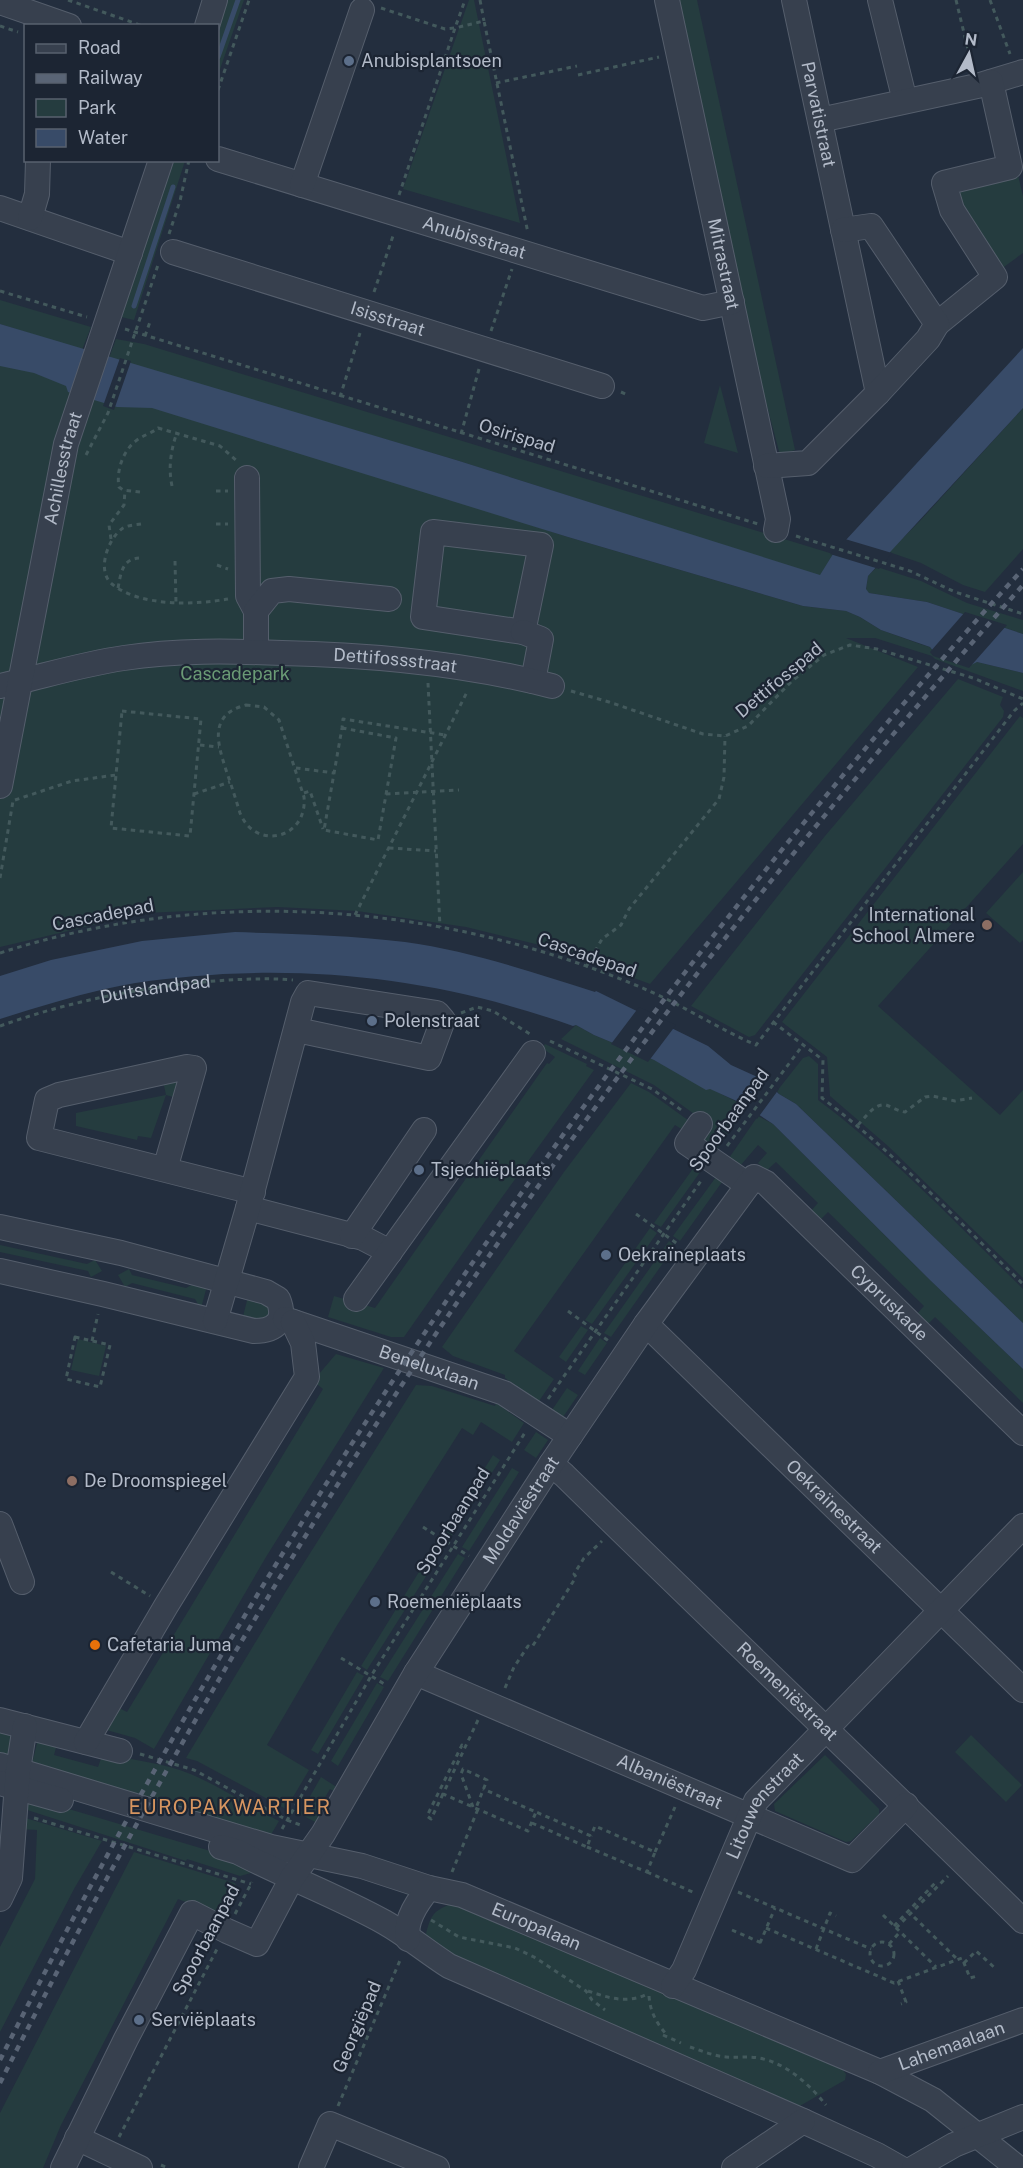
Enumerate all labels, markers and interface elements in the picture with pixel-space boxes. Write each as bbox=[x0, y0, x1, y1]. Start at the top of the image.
legend bbox=[24, 24, 219, 162]
north arrow bbox=[939, 24, 999, 84]
text: N bbox=[963, 29, 979, 50]
text: Road bbox=[78, 37, 121, 58]
place label: Anubisplantsoen bbox=[361, 50, 502, 71]
marker: Anubisplantsoen bbox=[342, 54, 356, 68]
street label: Parvatistraat bbox=[797, 59, 840, 169]
text: Railway bbox=[78, 67, 143, 88]
text: Park bbox=[78, 97, 116, 118]
text: Water bbox=[78, 127, 128, 148]
street label: Anubisstraat bbox=[420, 211, 529, 263]
street label: Mitrastraat bbox=[704, 216, 744, 312]
street label: Isisstraat bbox=[348, 297, 428, 340]
street label: Achillesstraat bbox=[40, 409, 86, 527]
street label: Osirispad bbox=[476, 414, 558, 457]
street label: Dettifosspad bbox=[731, 637, 826, 722]
street label: Dettifossstraat bbox=[333, 644, 459, 677]
park label: Cascadepark bbox=[180, 663, 290, 684]
street label: Cascadepad bbox=[50, 894, 156, 935]
place label: International School Almere bbox=[852, 904, 975, 946]
marker: International School Almere bbox=[980, 918, 994, 932]
street label: Cascadepad bbox=[535, 928, 639, 981]
street label: Duitslandpad bbox=[98, 970, 211, 1007]
place label: Polenstraat bbox=[384, 1010, 480, 1031]
marker: Polenstraat bbox=[365, 1014, 379, 1028]
street label: Spoorbaanpad bbox=[684, 1064, 773, 1175]
place label: Tsjechiëplaats bbox=[431, 1159, 551, 1180]
marker: Tsjechiëplaats bbox=[412, 1163, 426, 1177]
place label: Oekraïneplaats bbox=[618, 1244, 746, 1265]
marker: Oekraïneplaats bbox=[599, 1248, 613, 1262]
street label: Cypruskade bbox=[846, 1260, 933, 1345]
street label: Beneluxlaan bbox=[376, 1341, 482, 1394]
street label: Moldaviëstraat bbox=[478, 1452, 563, 1568]
street label: Oekraïnestraat bbox=[782, 1455, 887, 1557]
street label: Spoorbaanpad bbox=[411, 1463, 494, 1578]
place label: De Droomspiegel bbox=[84, 1470, 227, 1491]
marker: De Droomspiegel bbox=[65, 1474, 79, 1488]
place label: Roemeniëplaats bbox=[387, 1591, 522, 1612]
marker: Roemeniëplaats bbox=[368, 1595, 382, 1609]
place label: Cafetaria Juma bbox=[107, 1634, 232, 1655]
marker: Cafetaria Juma bbox=[88, 1638, 102, 1652]
street label: Roemeniëstraat bbox=[733, 1638, 842, 1745]
street label: Litouwenstraat bbox=[722, 1748, 808, 1862]
street label: Albaniëstraat bbox=[614, 1749, 726, 1813]
district label: EUROPAKWARTIER bbox=[129, 1795, 331, 1819]
street label: Spoorbaanpad bbox=[168, 1881, 244, 1999]
street label: Europalaan bbox=[489, 1898, 584, 1954]
street label: Georgiëpad bbox=[328, 1978, 385, 2076]
place label: Serviëplaats bbox=[151, 2009, 256, 2030]
marker: Serviëplaats bbox=[132, 2013, 146, 2027]
street label: Lahemaalaan bbox=[895, 2017, 1007, 2075]

